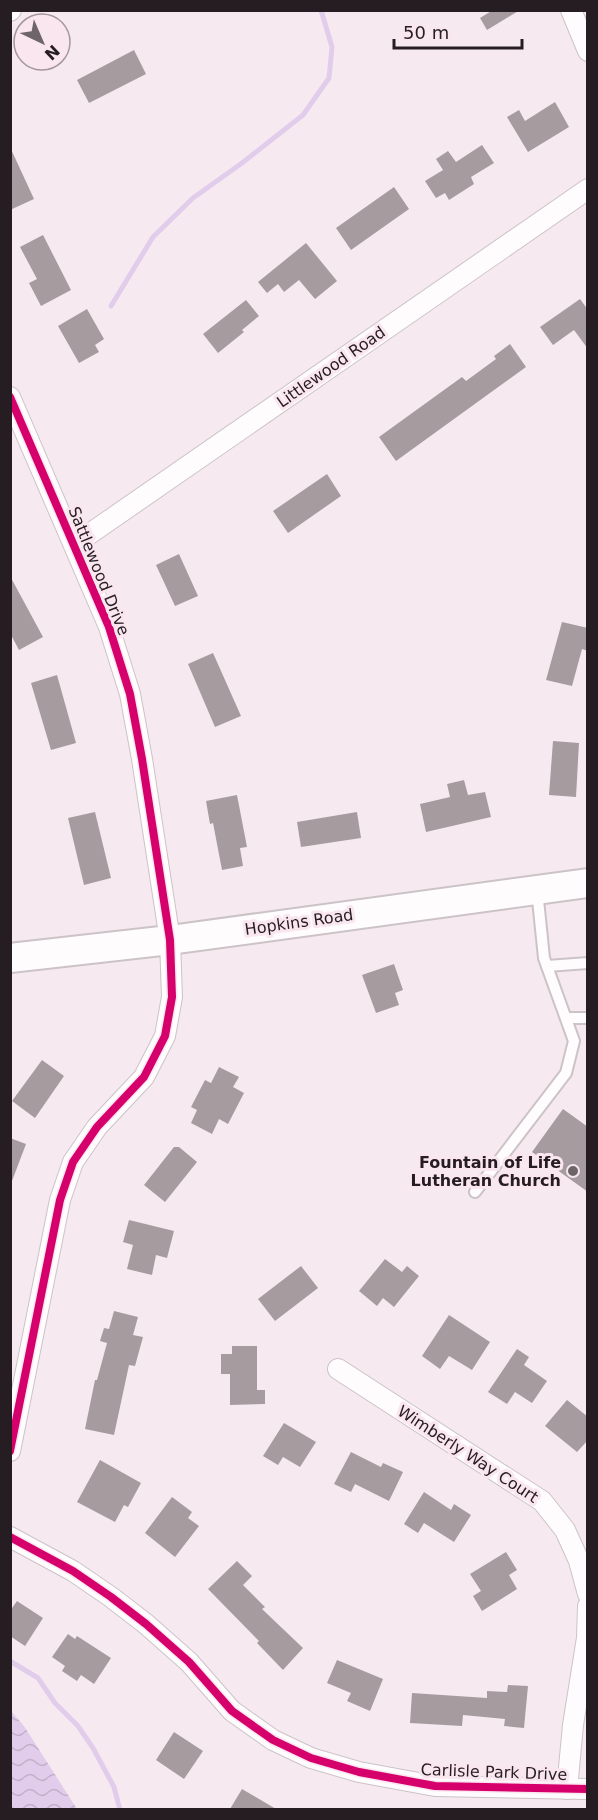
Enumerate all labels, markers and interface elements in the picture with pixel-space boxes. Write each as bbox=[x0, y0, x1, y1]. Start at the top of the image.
north arrow bbox=[12, 12, 72, 72]
scale bar bbox=[394, 12, 522, 50]
text: 50 m bbox=[403, 22, 449, 43]
text: N bbox=[41, 41, 63, 64]
street label: Littlewood Road bbox=[273, 322, 389, 412]
street label: Sattlewood Drive bbox=[64, 504, 134, 638]
street label: Hopkins Road bbox=[244, 905, 354, 939]
place label: Fountain of Life Lutheran Church bbox=[411, 1153, 561, 1190]
marker: Fountain of Life Lutheran Church bbox=[566, 1164, 580, 1178]
street label: Wimberly Way Court bbox=[394, 1401, 542, 1507]
street label: Carlisle Park Drive bbox=[420, 1760, 568, 1784]

